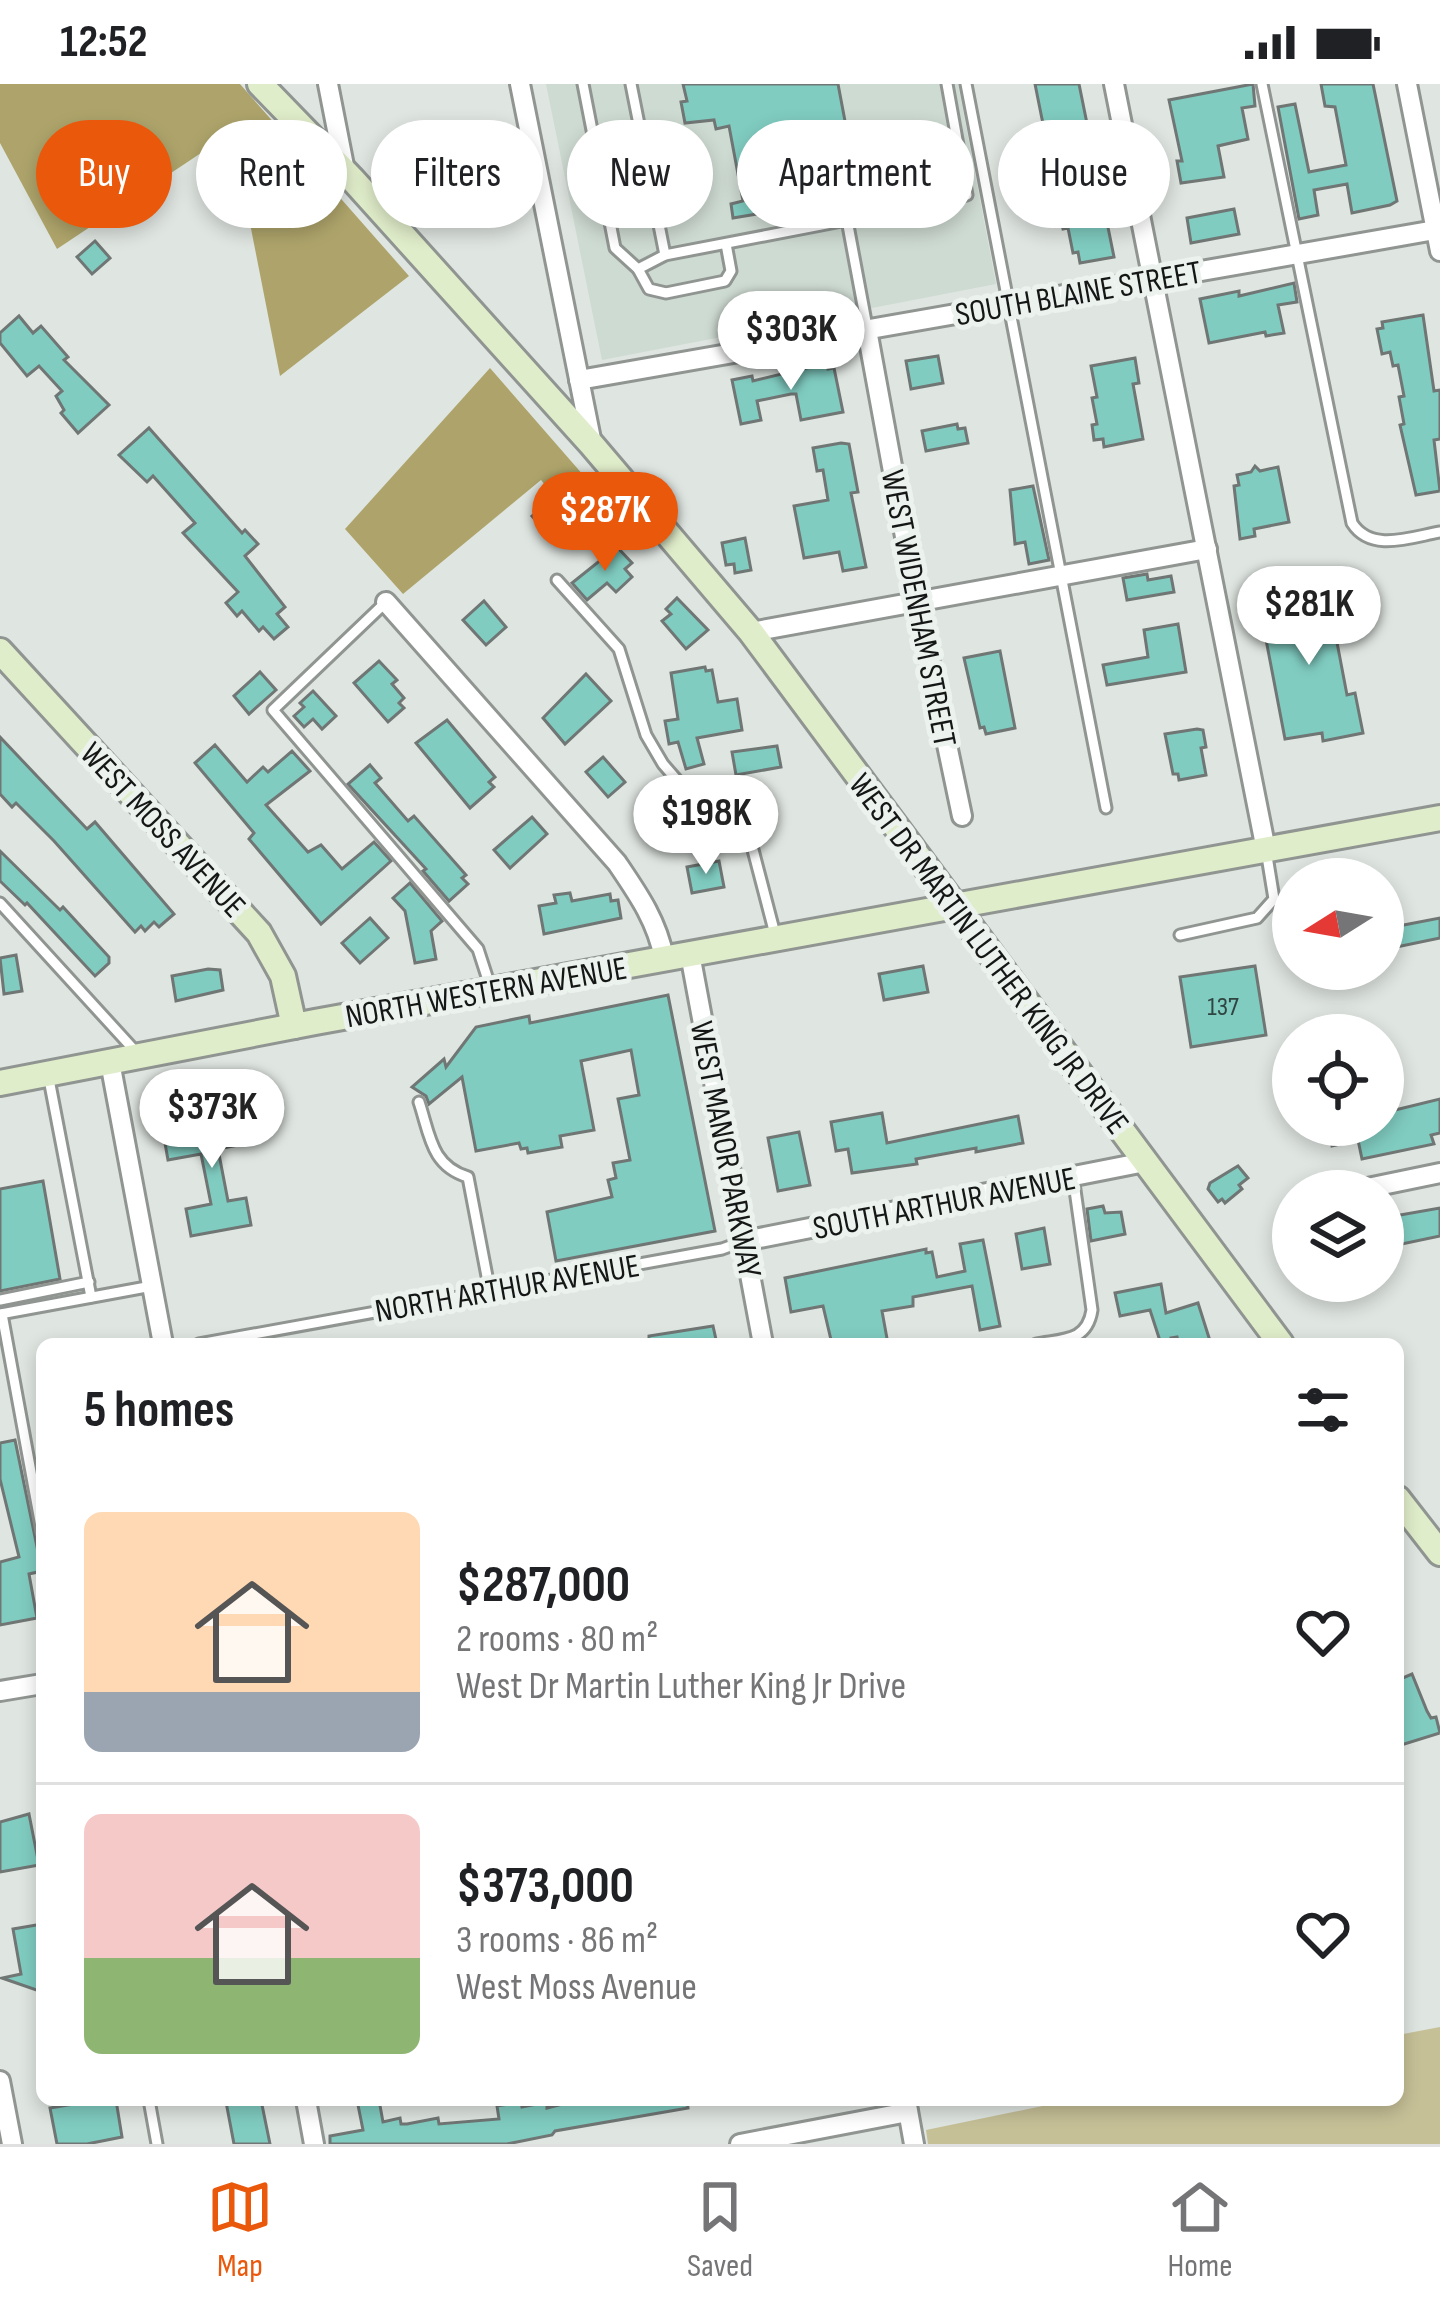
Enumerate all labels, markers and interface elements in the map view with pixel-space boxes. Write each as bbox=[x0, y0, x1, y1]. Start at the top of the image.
text: 12:52 bbox=[60, 15, 147, 70]
chip: Buy bbox=[36, 120, 172, 228]
chip: Rent bbox=[196, 120, 347, 228]
chip: Filters bbox=[371, 120, 543, 228]
chip: New bbox=[567, 120, 713, 228]
chip: Apartment bbox=[737, 120, 974, 228]
chip: House bbox=[998, 120, 1170, 228]
street label: SOUTH BLAINE STREET bbox=[952, 253, 1204, 335]
pin: $303K bbox=[707, 291, 875, 393]
text: $303K bbox=[745, 306, 837, 353]
street label: WEST WIDENHAM STREET bbox=[872, 467, 965, 750]
pin: $287K bbox=[521, 472, 689, 574]
text: $287K bbox=[559, 487, 651, 534]
pin: $281K bbox=[1225, 566, 1393, 668]
text: $281K bbox=[1264, 581, 1354, 628]
street label: WEST MOSS AVENUE bbox=[71, 735, 254, 926]
street label: WEST DR MARTIN LUTHER KING JR DRIVE bbox=[840, 766, 1137, 1142]
pin: $198K bbox=[622, 775, 790, 877]
text: $198K bbox=[660, 790, 752, 837]
north arrow bbox=[1272, 858, 1404, 990]
map controls bbox=[1272, 858, 1404, 1302]
street label: NORTH WESTERN AVENUE bbox=[343, 949, 630, 1037]
house number: 137 bbox=[1207, 991, 1239, 1023]
button: locate bbox=[1272, 1014, 1404, 1146]
street label: WEST MANOR PARKWAY bbox=[681, 1018, 770, 1281]
pin: $373K bbox=[128, 1069, 296, 1171]
text: $373K bbox=[166, 1084, 258, 1131]
street label: SOUTH ARTHUR AVENUE bbox=[810, 1159, 1079, 1249]
button: layers bbox=[1272, 1170, 1404, 1302]
street label: NORTH ARTHUR AVENUE bbox=[372, 1246, 643, 1332]
icon: filters bbox=[1290, 1377, 1356, 1443]
text: 5 homes bbox=[84, 1380, 234, 1441]
text: $287,000 bbox=[456, 1555, 630, 1616]
icon: home bbox=[180, 1560, 324, 1704]
icon: heart bbox=[1290, 1599, 1356, 1665]
text: 2 rooms · 80 m² bbox=[456, 1616, 658, 1663]
text: West Dr Martin Luther King Jr Drive bbox=[456, 1663, 906, 1710]
text: $373,000 bbox=[456, 1856, 634, 1917]
icon: home bbox=[180, 1862, 324, 2006]
icon: heart bbox=[1290, 1901, 1356, 1967]
text: 3 rooms · 86 m² bbox=[456, 1917, 658, 1964]
text: West Moss Avenue bbox=[456, 1964, 697, 2011]
tab: Map bbox=[207, 2174, 273, 2286]
tab: Saved bbox=[687, 2174, 753, 2286]
tab: Home bbox=[1167, 2174, 1233, 2286]

